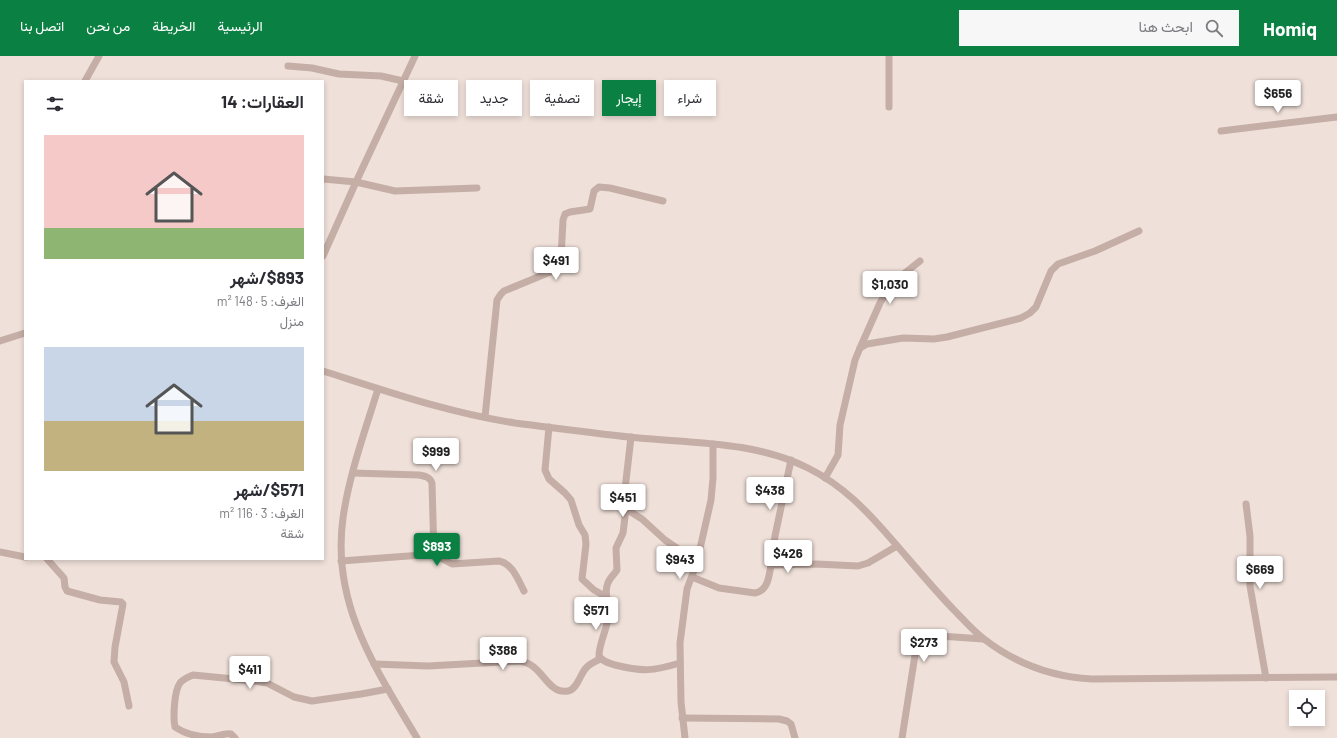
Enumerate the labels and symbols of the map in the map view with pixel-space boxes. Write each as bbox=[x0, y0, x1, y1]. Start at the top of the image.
pin: $656 bbox=[1254, 80, 1302, 114]
pin: $491 bbox=[532, 247, 580, 281]
pin: $1,030 bbox=[857, 271, 923, 305]
pin: $999 bbox=[412, 438, 460, 472]
pin: $438 bbox=[746, 477, 794, 511]
pin: $451 bbox=[599, 484, 647, 518]
pin: $893 bbox=[413, 533, 461, 567]
pin: $426 bbox=[764, 540, 812, 574]
pin: $943 bbox=[656, 546, 704, 580]
pin: $669 bbox=[1236, 556, 1284, 590]
pin: $571 bbox=[572, 597, 620, 631]
pin: $273 bbox=[900, 629, 948, 663]
pin: $388 bbox=[479, 637, 527, 671]
pin: $411 bbox=[226, 656, 274, 690]

